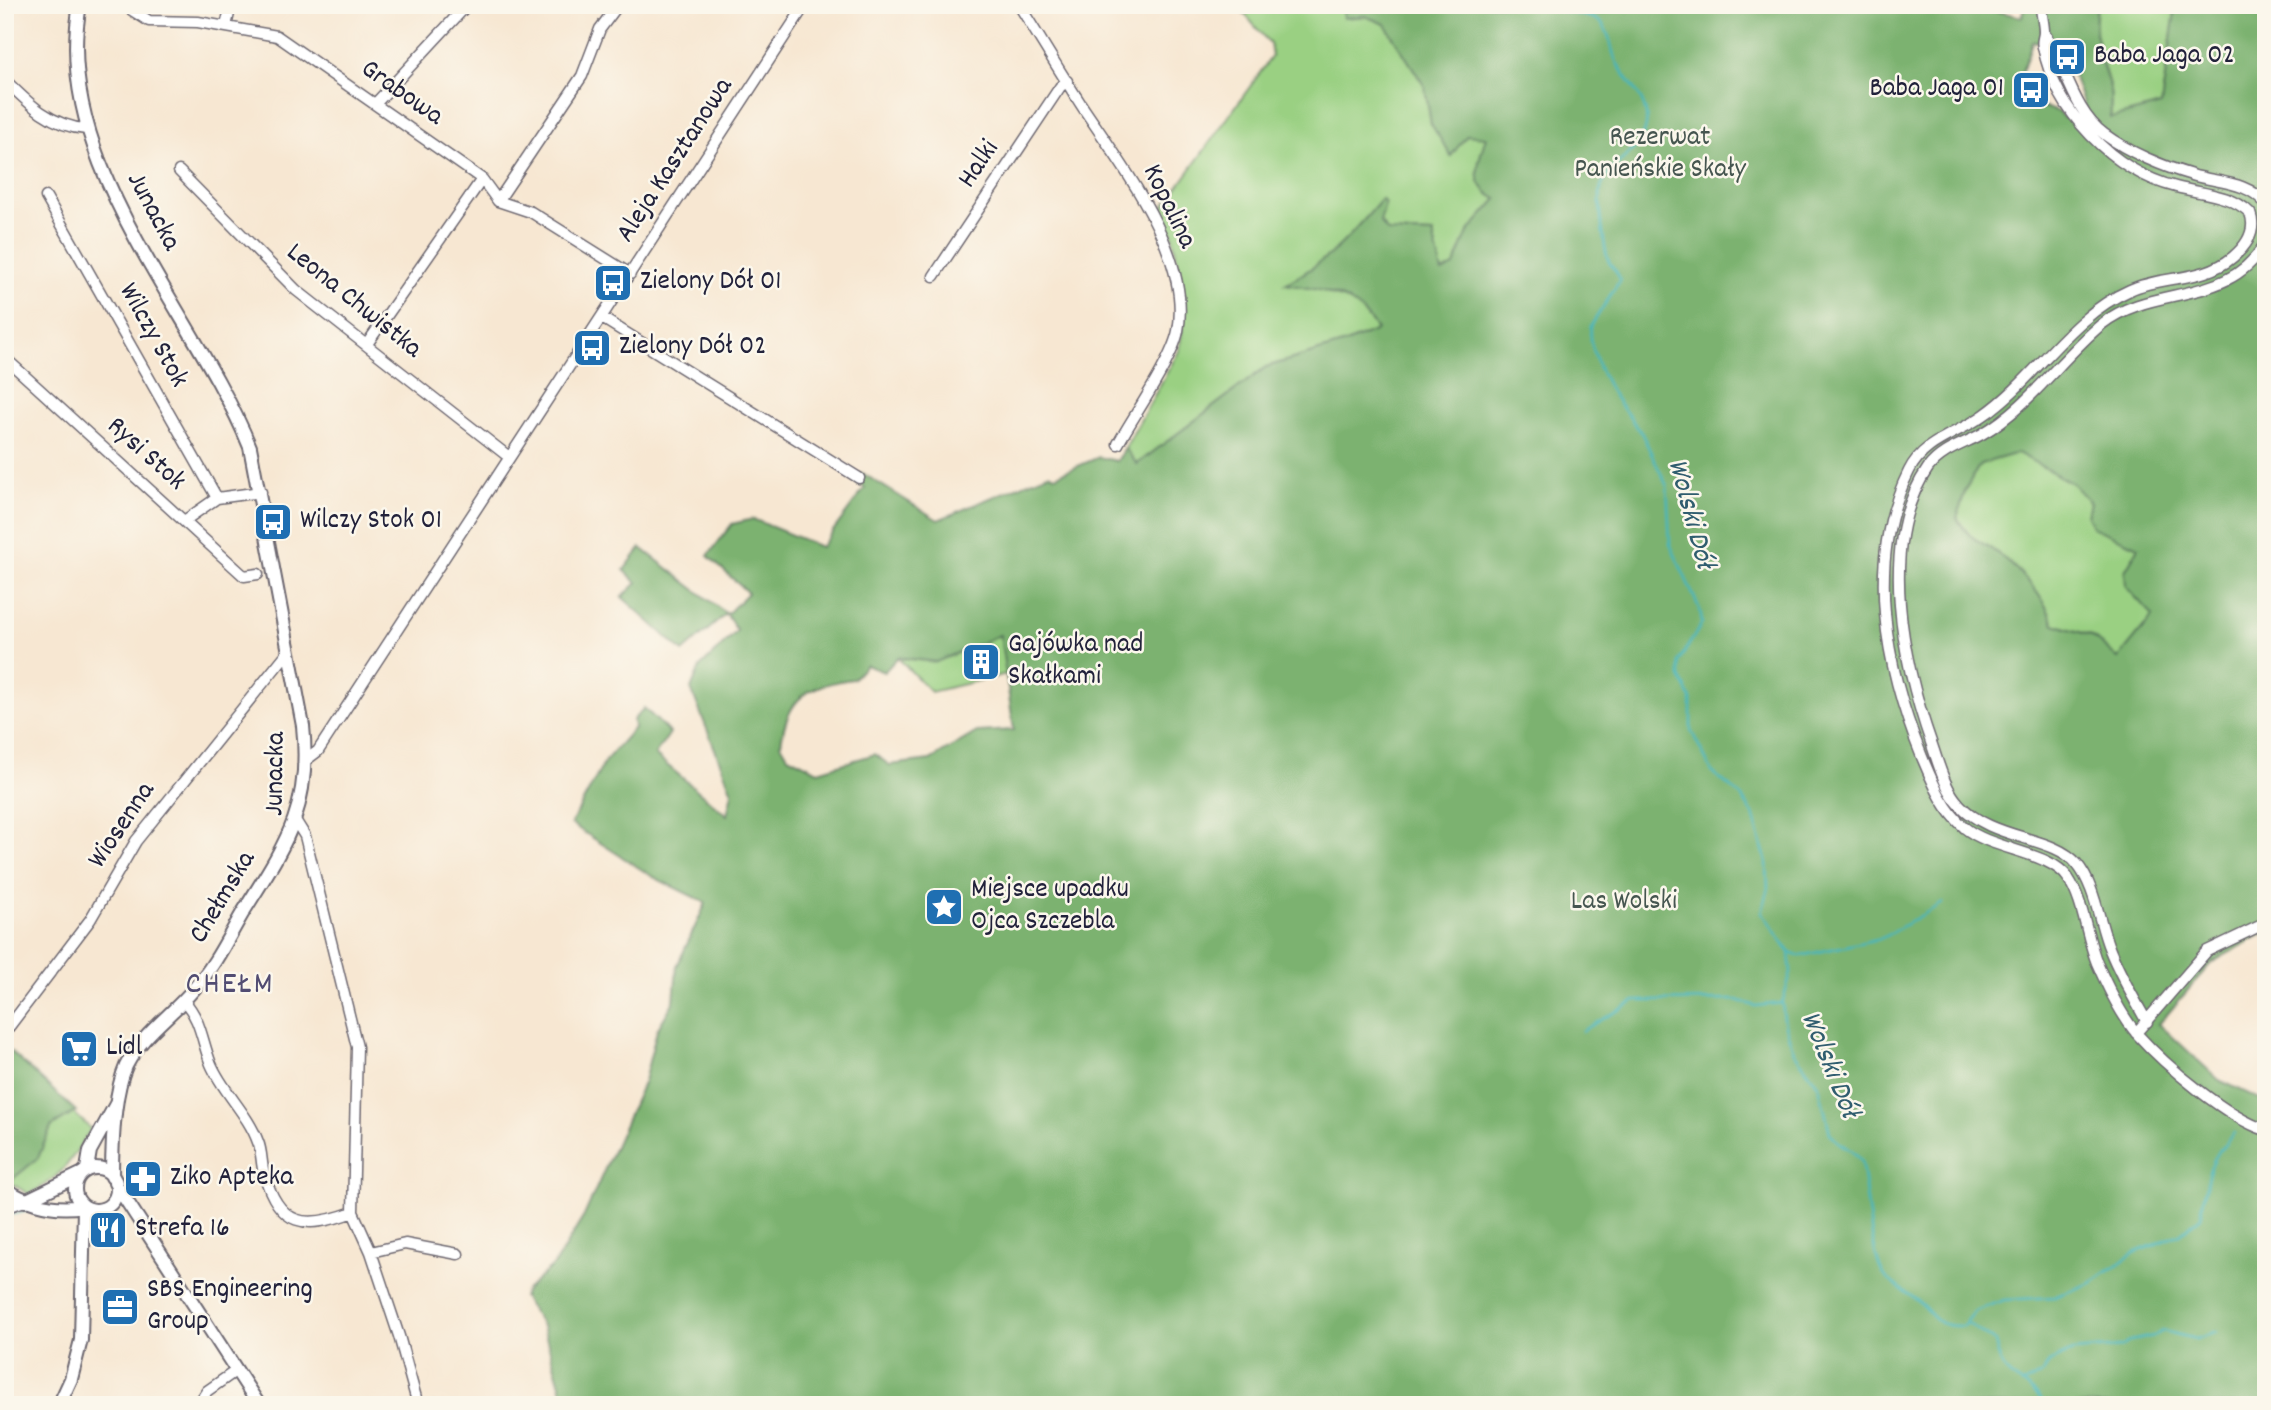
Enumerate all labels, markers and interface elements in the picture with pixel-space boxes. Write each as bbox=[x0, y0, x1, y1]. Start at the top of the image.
bus stop icon: Baba Jaga 02 bbox=[2046, 36, 2088, 78]
place label: Baba Jaga 02 bbox=[2094, 37, 2235, 77]
street label: Grabowa bbox=[351, 51, 451, 138]
bus stop icon: Baba Jaga 01 bbox=[2010, 69, 2052, 111]
street label: Aleja Kasztanowa bbox=[608, 70, 745, 251]
place label: Baba Jaga 01 bbox=[1869, 70, 2004, 110]
park label: Rezerwat Panieńskie Skały bbox=[1574, 119, 1746, 191]
street label: Halki bbox=[949, 133, 1011, 197]
street label: Kopalina bbox=[1130, 158, 1206, 257]
street label: Junacka bbox=[115, 165, 190, 259]
street label: Leona Chwistka bbox=[276, 234, 430, 370]
bus stop icon: Zielony Dół 01 bbox=[592, 262, 634, 304]
place label: Zielony Dół 01 bbox=[640, 263, 781, 303]
street label: Wilczy Stok bbox=[107, 276, 197, 396]
bus stop icon: Zielony Dół 02 bbox=[571, 327, 613, 369]
place label: Zielony Dół 02 bbox=[619, 328, 767, 368]
street label: Rysi Stok bbox=[96, 408, 194, 502]
water label: Wolski Dół bbox=[1654, 455, 1725, 577]
bus stop icon: Wilczy Stok 01 bbox=[252, 501, 294, 543]
place label: Wilczy Stok 01 bbox=[300, 502, 442, 542]
place label: Gajówka nad Skałkami bbox=[1008, 626, 1143, 698]
building icon: Gajówka nad Skałkami bbox=[960, 641, 1002, 683]
street label: Junacka bbox=[256, 731, 298, 816]
street label: Wiosenna bbox=[79, 774, 167, 877]
street label: Chełmska bbox=[181, 843, 268, 952]
place label: Miejsce upadku Ojca Szczebla bbox=[971, 871, 1129, 943]
park label: Las Wolski bbox=[1571, 883, 1677, 923]
place icon: Miejsce upadku Ojca Szczebla bbox=[923, 886, 965, 928]
district label: CHEŁM bbox=[186, 963, 274, 1009]
water label: Wolski Dół bbox=[1787, 1005, 1870, 1128]
supermarket icon: Lidl bbox=[58, 1028, 100, 1070]
place label: Lidl bbox=[106, 1029, 143, 1069]
pharmacy icon: Ziko Apteka bbox=[122, 1158, 164, 1200]
place label: Ziko Apteka bbox=[170, 1159, 294, 1199]
restaurant icon: Strefa 16 bbox=[87, 1209, 129, 1251]
place label: Strefa 16 bbox=[135, 1210, 230, 1250]
place label: SBS Engineering Group bbox=[147, 1271, 313, 1343]
office icon: SBS Engineering Group bbox=[99, 1286, 141, 1328]

